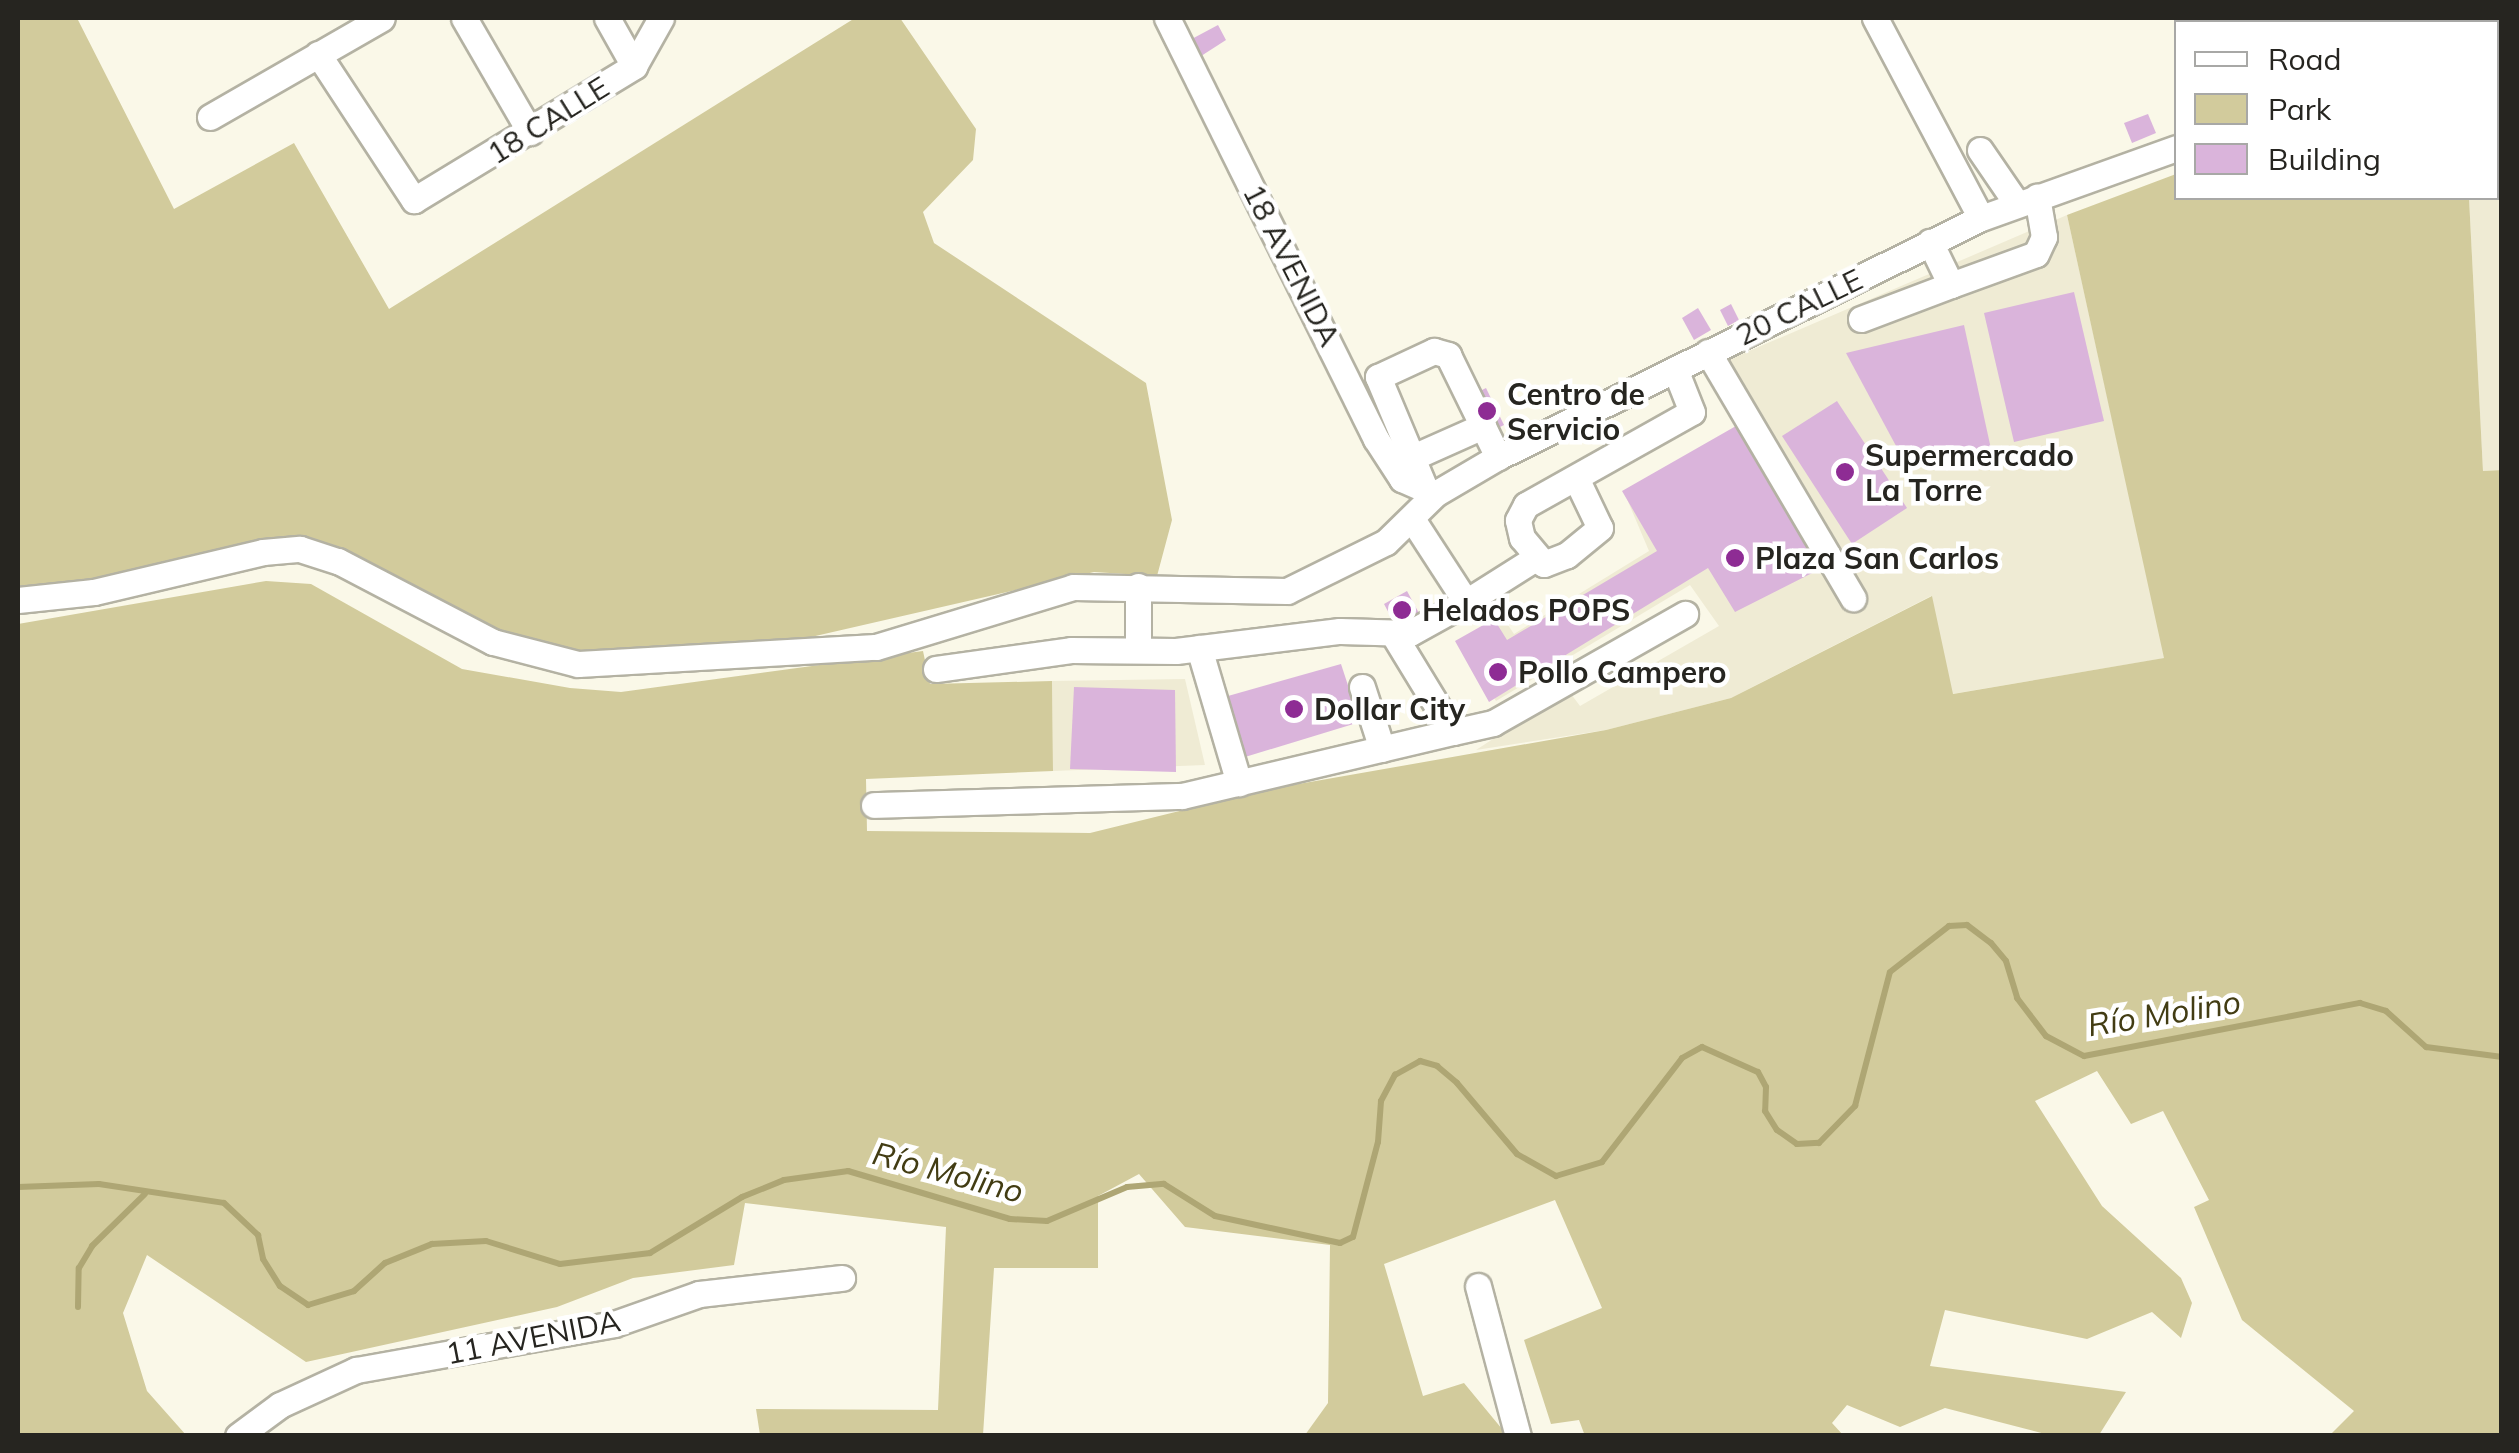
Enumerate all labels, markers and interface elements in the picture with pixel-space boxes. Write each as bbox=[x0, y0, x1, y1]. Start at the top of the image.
legend bbox=[2174, 20, 2499, 200]
text: Road bbox=[2268, 40, 2342, 78]
street label: 18 CALLE bbox=[481, 69, 615, 171]
text: Park bbox=[2268, 90, 2331, 128]
text: Building bbox=[2268, 140, 2381, 178]
street label: 18 AVENIDA bbox=[1236, 178, 1348, 352]
street label: 20 CALLE bbox=[1730, 261, 1868, 353]
place label: Centro de Servicio bbox=[1507, 376, 1645, 446]
marker: Centro de Servicio bbox=[1476, 400, 1498, 422]
place label: Supermercado La Torre bbox=[1865, 437, 2074, 508]
marker: Supermercado La Torre bbox=[1834, 461, 1856, 483]
place label: Plaza San Carlos bbox=[1755, 540, 1999, 576]
marker: Plaza San Carlos bbox=[1724, 547, 1746, 569]
place label: Helados POPS bbox=[1422, 592, 1630, 628]
marker: Helados POPS bbox=[1391, 599, 1413, 621]
place label: Pollo Campero bbox=[1518, 654, 1727, 690]
marker: Pollo Campero bbox=[1487, 661, 1509, 683]
place label: Dollar City bbox=[1314, 691, 1465, 727]
marker: Dollar City bbox=[1283, 698, 1305, 720]
water label: Río Molino bbox=[2085, 982, 2243, 1044]
water label: Río Molino bbox=[868, 1133, 1028, 1211]
street label: 11 AVENIDA bbox=[443, 1302, 623, 1372]

